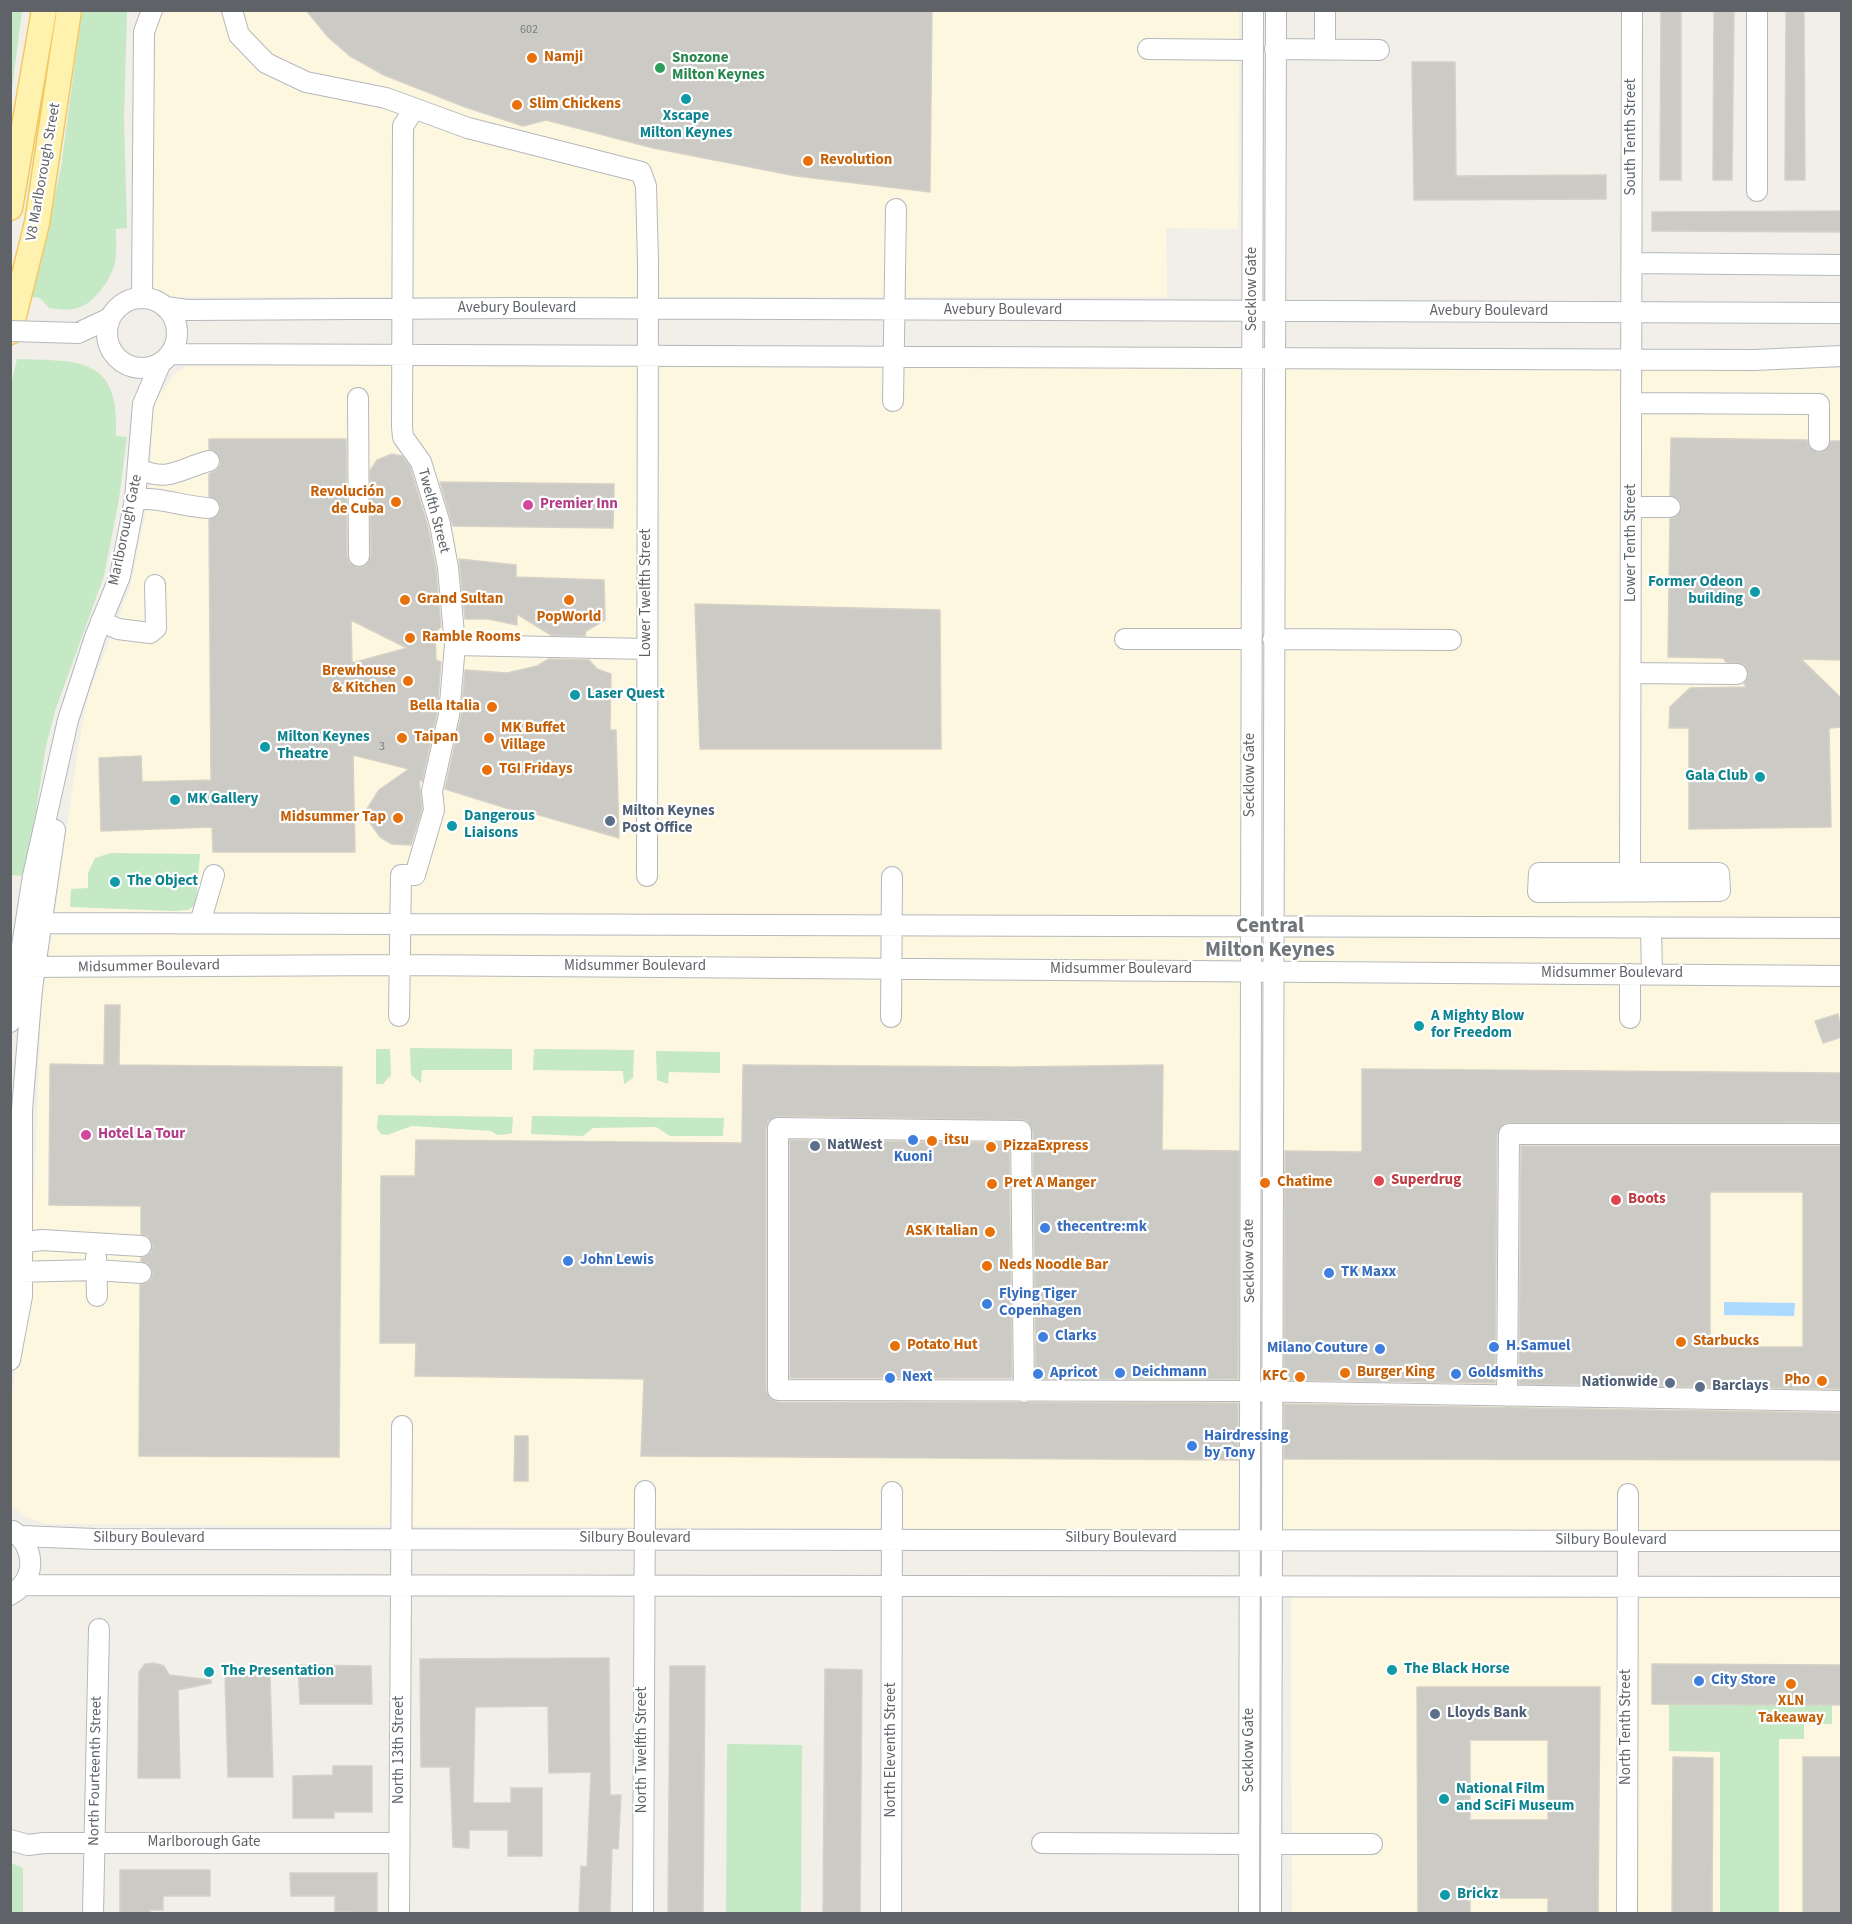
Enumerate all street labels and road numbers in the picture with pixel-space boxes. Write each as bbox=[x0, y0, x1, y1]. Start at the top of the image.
street label: South Tenth Street bbox=[1623, 78, 1641, 196]
street label: V8 Marlborough Street bbox=[23, 102, 65, 242]
street label: Secklow Gate bbox=[1244, 247, 1262, 331]
street label: Avebury Boulevard bbox=[458, 300, 576, 318]
street label: Avebury Boulevard bbox=[944, 302, 1062, 320]
street label: Avebury Boulevard bbox=[1430, 303, 1548, 321]
street label: Twelfth Street bbox=[413, 467, 453, 555]
street label: Marlborough Gate bbox=[105, 473, 147, 587]
street label: Lower Tenth Street bbox=[1623, 484, 1641, 602]
street label: Lower Twelfth Street bbox=[638, 529, 656, 657]
street label: Secklow Gate bbox=[1242, 733, 1260, 817]
street label: Midsummer Boulevard bbox=[78, 957, 220, 977]
street label: Midsummer Boulevard bbox=[564, 958, 706, 976]
street label: Midsummer Boulevard bbox=[1050, 961, 1192, 979]
street label: Midsummer Boulevard bbox=[1541, 965, 1683, 983]
street label: Secklow Gate bbox=[1240, 1219, 1260, 1303]
street label: Silbury Boulevard bbox=[93, 1530, 205, 1548]
street label: Silbury Boulevard bbox=[579, 1530, 691, 1548]
street label: Silbury Boulevard bbox=[1065, 1530, 1177, 1548]
street label: Silbury Boulevard bbox=[1555, 1532, 1667, 1550]
street label: North Tenth Street bbox=[1618, 1669, 1636, 1785]
street label: North Eleventh Street bbox=[883, 1683, 901, 1817]
street label: North Twelfth Street bbox=[634, 1687, 652, 1813]
street label: North Fourteenth Street bbox=[86, 1696, 106, 1846]
street label: North 13th Street bbox=[391, 1696, 409, 1804]
street label: Secklow Gate bbox=[1241, 1708, 1259, 1792]
street label: Marlborough Gate bbox=[148, 1834, 260, 1852]

